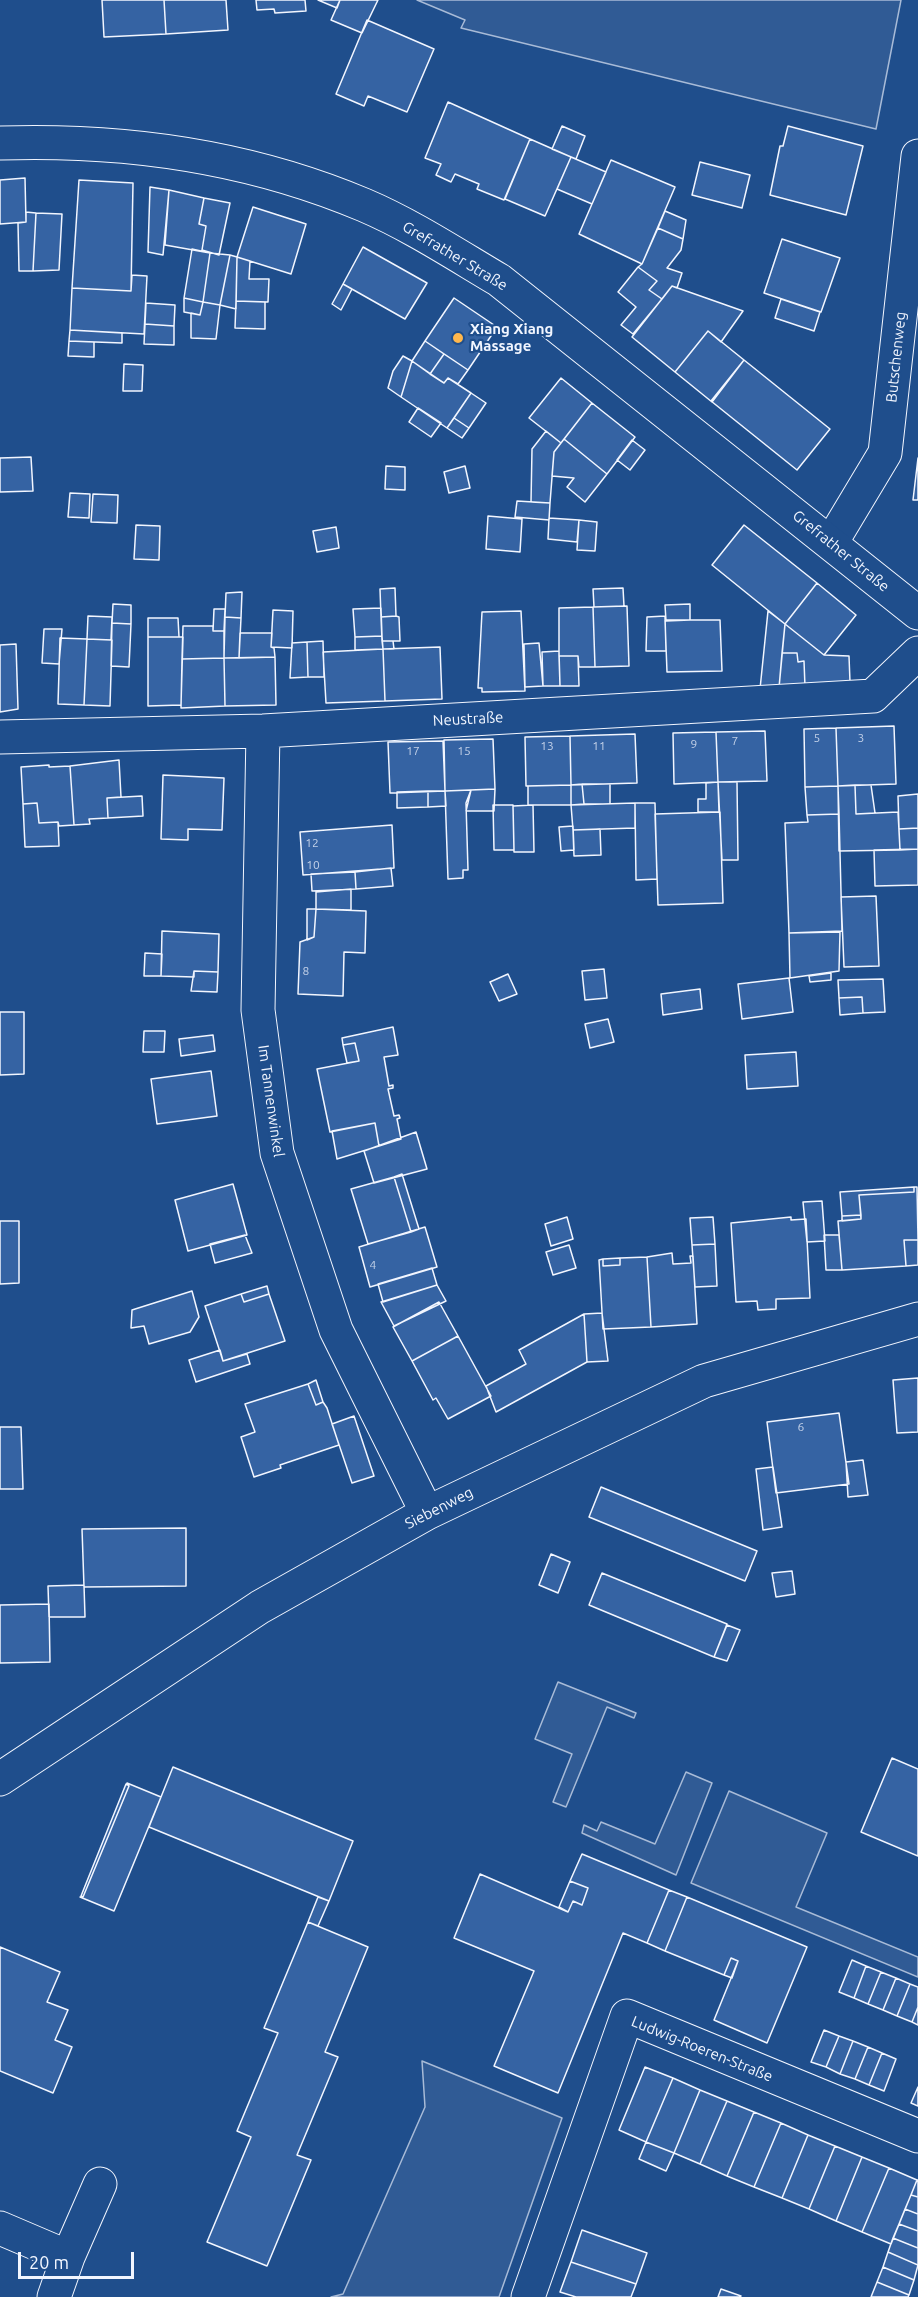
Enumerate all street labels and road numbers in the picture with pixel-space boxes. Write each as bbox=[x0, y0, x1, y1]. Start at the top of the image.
street label: Grefrather Straße bbox=[399, 218, 511, 294]
street label: Butschenweg bbox=[882, 311, 910, 403]
street label: Grefrather Straße bbox=[789, 506, 893, 596]
street label: Neustraße bbox=[432, 708, 504, 730]
street label: Im Tannenwinkel bbox=[254, 1044, 288, 1158]
street label: Siebenweg bbox=[402, 1483, 476, 1533]
street label: Ludwig-Roeren-Straße bbox=[629, 2012, 775, 2086]

